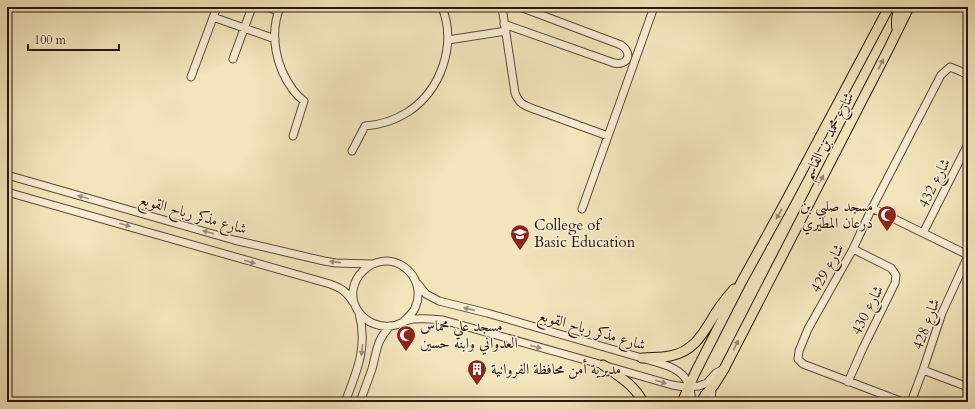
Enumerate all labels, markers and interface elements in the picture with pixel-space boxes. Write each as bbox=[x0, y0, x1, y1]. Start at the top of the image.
scale bar bbox=[28, 26, 119, 52]
text: 100 m bbox=[34, 32, 67, 48]
one-way arrow bbox=[878, 59, 884, 70]
street label: شارع محمد بن القاسم bbox=[797, 89, 863, 186]
street label: شارع 432 bbox=[913, 155, 958, 213]
one-way arrow bbox=[818, 174, 825, 186]
street label: شارع مذكر رباح القوبع bbox=[136, 189, 249, 243]
one-way arrow bbox=[77, 194, 89, 200]
place label: مسجد صلبي بن درعان المطيري bbox=[800, 196, 873, 235]
mosque icon: مسجد صلبي بن درعان المطيري bbox=[876, 204, 898, 232]
one-way arrow bbox=[776, 209, 783, 220]
place label: College of Basic Education bbox=[534, 215, 636, 252]
one-way arrow bbox=[120, 222, 132, 228]
school or university icon: College of Basic Education bbox=[509, 223, 531, 251]
one-way arrow bbox=[202, 229, 214, 235]
street label: شارع 429 bbox=[805, 240, 851, 298]
one-way arrow bbox=[244, 259, 256, 265]
one-way arrow bbox=[329, 259, 341, 266]
street label: شارع 430 bbox=[846, 282, 891, 340]
street label: شارع 428 bbox=[908, 296, 947, 353]
street label: شارع مذكر رباح القوبع bbox=[535, 305, 648, 359]
one-way arrow bbox=[463, 306, 475, 312]
place label: مسجد علي محماس العدواني وابنه حسين bbox=[420, 316, 518, 355]
mosque icon: مسجد علي محماس العدواني وابنه حسين bbox=[395, 324, 417, 352]
one-way arrow bbox=[733, 340, 739, 351]
one-way arrow bbox=[359, 344, 365, 356]
one-way arrow bbox=[531, 344, 543, 350]
building icon: مديرية أمن محافظة الفروانية bbox=[466, 358, 488, 386]
place label: مديرية أمن محافظة الفروانية bbox=[491, 358, 621, 379]
one-way arrow bbox=[656, 379, 668, 385]

